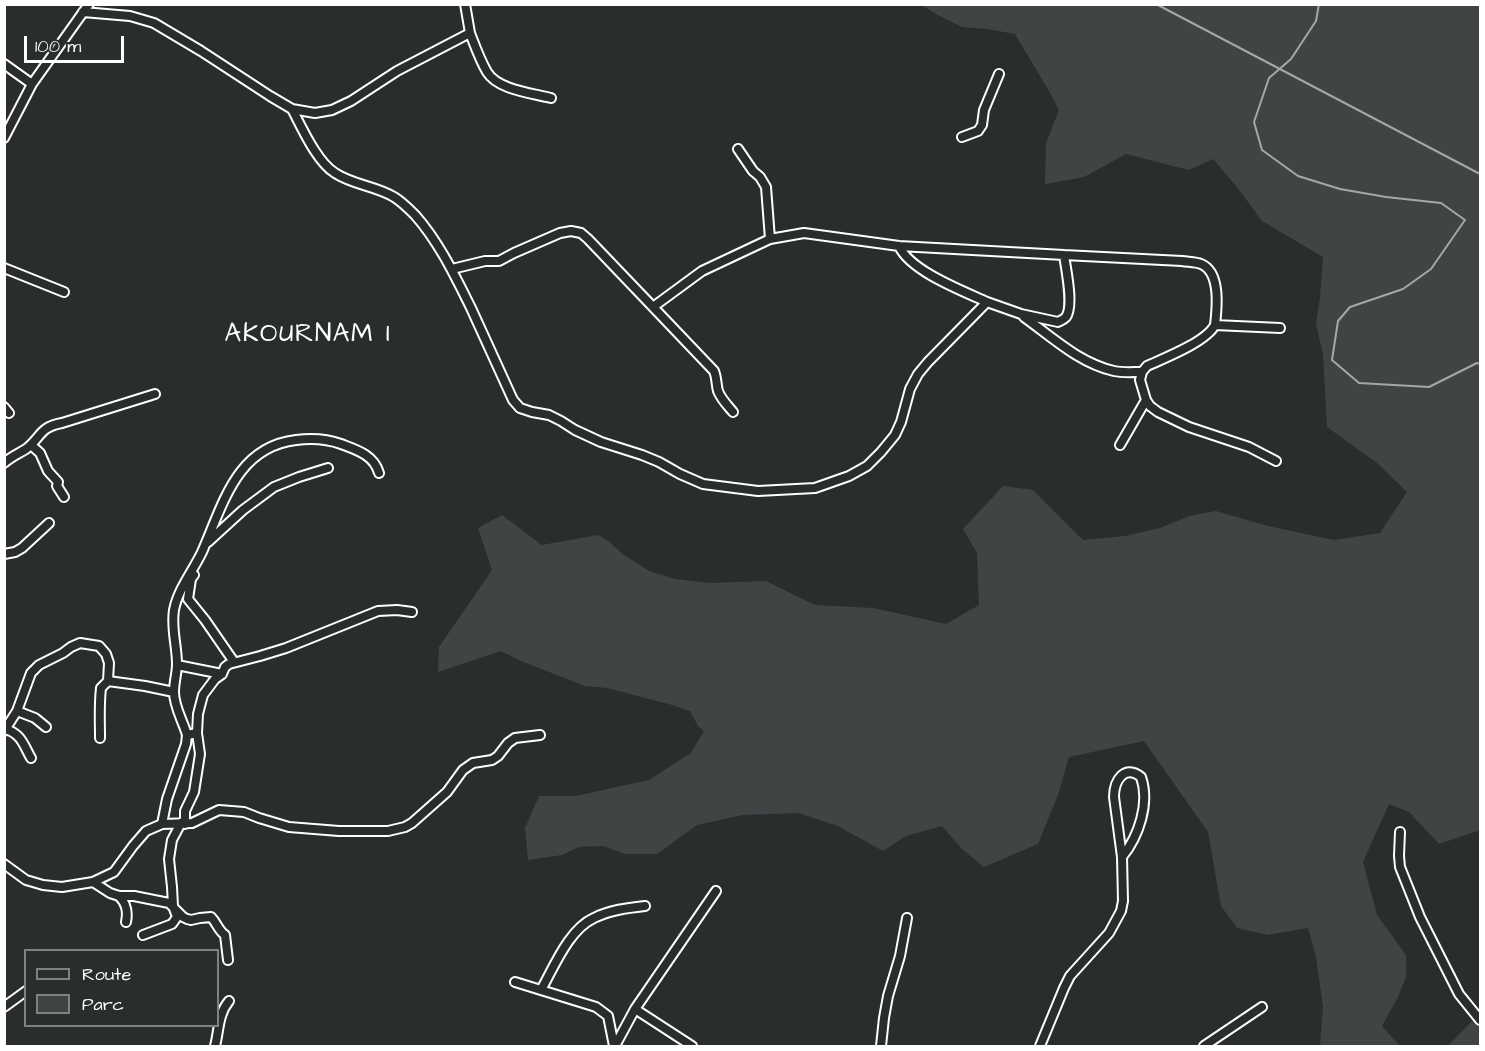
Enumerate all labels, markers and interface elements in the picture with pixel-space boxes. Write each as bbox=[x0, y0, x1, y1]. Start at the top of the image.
scale bar bbox=[27, 24, 128, 62]
text: 100 m bbox=[35, 34, 81, 59]
district label: AKOURNAM I bbox=[225, 320, 391, 352]
legend bbox=[24, 949, 219, 1027]
text: Route bbox=[82, 962, 131, 987]
text: Parc bbox=[82, 992, 124, 1017]

